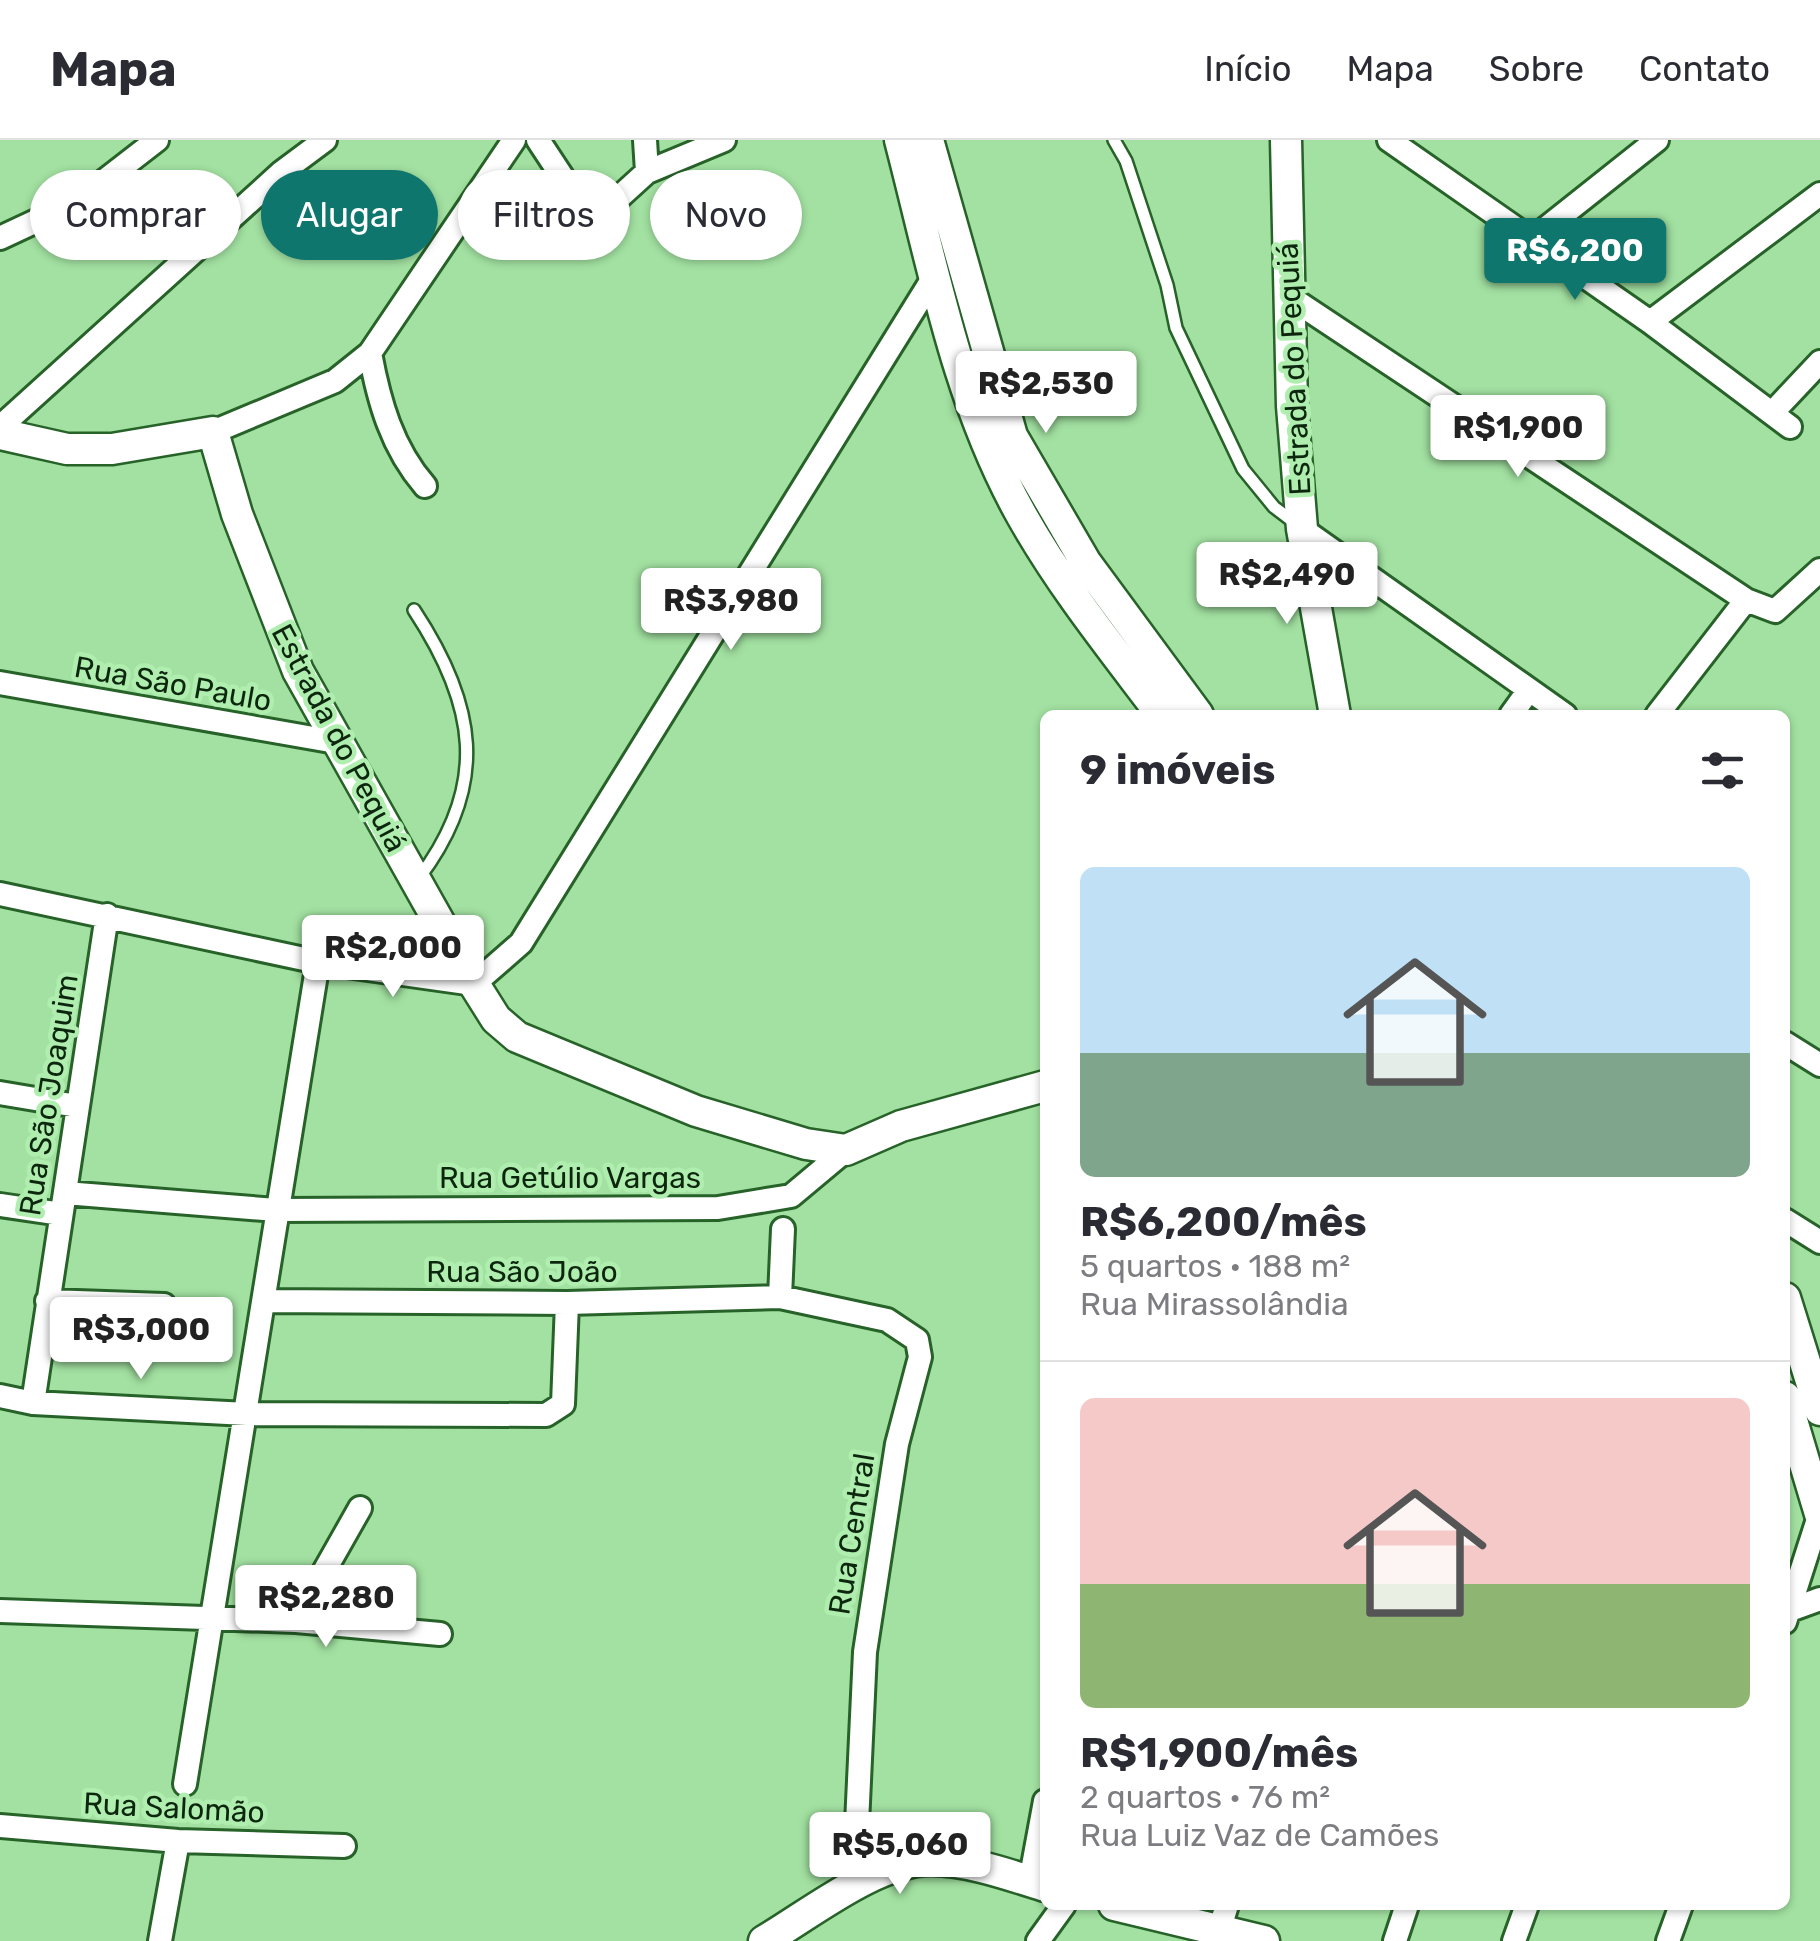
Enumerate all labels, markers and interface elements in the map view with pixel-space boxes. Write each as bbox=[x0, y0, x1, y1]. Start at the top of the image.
text: Mapa bbox=[50, 41, 177, 98]
text: Início bbox=[1204, 48, 1291, 90]
text: Mapa bbox=[1346, 48, 1434, 90]
text: Sobre bbox=[1489, 48, 1584, 90]
text: Contato bbox=[1639, 48, 1770, 90]
chip: Comprar bbox=[30, 170, 241, 260]
chip: Alugar bbox=[261, 170, 438, 260]
chip: Filtros bbox=[458, 170, 630, 260]
chip: Novo bbox=[650, 170, 802, 260]
pin: R$6,200 bbox=[1483, 218, 1667, 303]
text: R$6,200 bbox=[1506, 231, 1644, 269]
street label: Estrada do Pequiá bbox=[1269, 242, 1319, 496]
pin: R$2,530 bbox=[954, 351, 1138, 436]
text: R$2,530 bbox=[978, 364, 1114, 402]
pin: R$1,900 bbox=[1426, 395, 1610, 480]
text: R$1,900 bbox=[1452, 408, 1584, 446]
pin: R$2,490 bbox=[1195, 542, 1379, 627]
text: R$2,490 bbox=[1219, 555, 1355, 593]
pin: R$3,980 bbox=[639, 568, 823, 653]
text: R$3,980 bbox=[663, 581, 799, 619]
street label: Estrada do Pequiá bbox=[264, 618, 414, 858]
street label: Rua São Paulo bbox=[72, 649, 274, 719]
icon: filters bbox=[1695, 743, 1750, 798]
text: 9 imóveis bbox=[1080, 745, 1276, 795]
pin: R$2,000 bbox=[301, 915, 485, 1000]
text: R$2,000 bbox=[324, 928, 462, 966]
icon: home bbox=[1325, 932, 1505, 1112]
street label: Rua São Joaquim bbox=[12, 972, 86, 1218]
street label: Rua Getúlio Vargas bbox=[439, 1160, 701, 1196]
text: R$6,200/mês bbox=[1080, 1197, 1367, 1247]
text: 5 quartos · 188 m² bbox=[1080, 1247, 1350, 1285]
street label: Rua São João bbox=[426, 1254, 618, 1290]
text: Rua Mirassolândia bbox=[1080, 1285, 1349, 1323]
pin: R$3,000 bbox=[49, 1297, 233, 1382]
text: R$3,000 bbox=[72, 1310, 210, 1348]
street label: Rua Central bbox=[821, 1451, 883, 1617]
icon: home bbox=[1325, 1463, 1505, 1643]
pin: R$2,280 bbox=[234, 1565, 418, 1650]
text: R$2,280 bbox=[257, 1578, 395, 1616]
text: R$1,900/mês bbox=[1080, 1728, 1358, 1778]
text: 2 quartos · 76 m² bbox=[1080, 1778, 1330, 1816]
street label: Rua Salomão bbox=[82, 1785, 266, 1831]
pin: R$5,060 bbox=[808, 1812, 992, 1897]
text: Rua Luiz Vaz de Camões bbox=[1080, 1816, 1439, 1854]
text: R$5,060 bbox=[831, 1825, 969, 1863]

